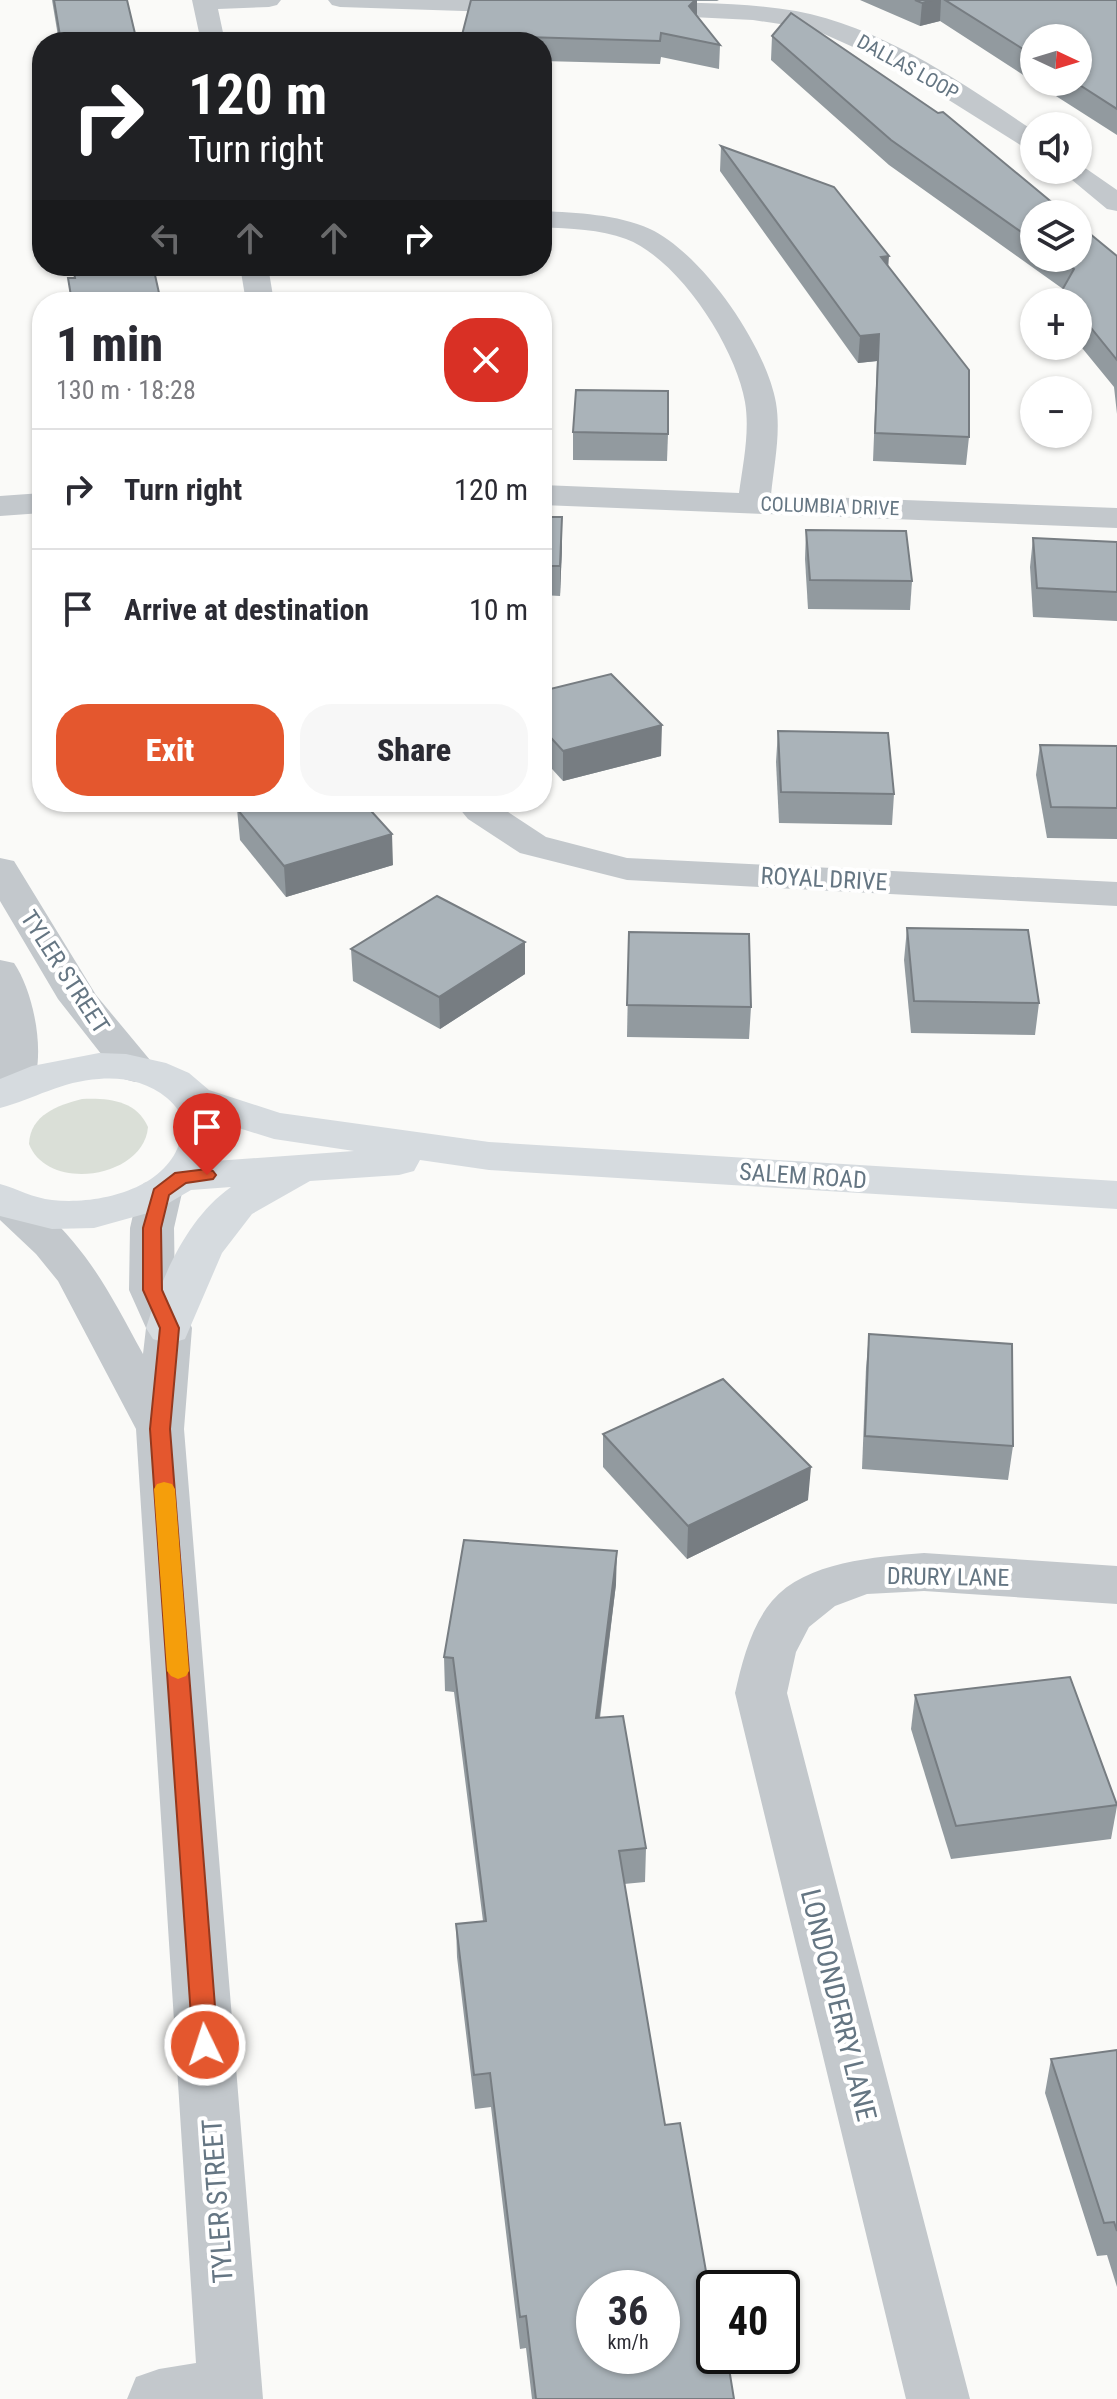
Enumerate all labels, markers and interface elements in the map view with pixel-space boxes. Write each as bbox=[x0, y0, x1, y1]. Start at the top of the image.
north arrow bbox=[1020, 24, 1092, 96]
map controls bbox=[1020, 24, 1092, 448]
street label: DALLAS LOOP bbox=[853, 29, 963, 105]
text: 120 m bbox=[188, 62, 327, 128]
icon: right bbox=[56, 64, 160, 168]
button: sound bbox=[1020, 112, 1092, 184]
text: Turn right bbox=[188, 129, 324, 171]
button: layers bbox=[1020, 200, 1092, 272]
icon: left bbox=[144, 216, 188, 260]
icon: ahead bbox=[228, 216, 272, 260]
icon: ahead bbox=[312, 216, 356, 260]
icon: right bbox=[396, 216, 440, 260]
button: + bbox=[1020, 288, 1092, 360]
text: 1 min bbox=[56, 316, 163, 373]
button: close bbox=[444, 318, 528, 402]
text: 130 m · 18:28 bbox=[56, 375, 196, 405]
button: − bbox=[1020, 376, 1092, 448]
icon: right bbox=[56, 467, 100, 511]
text: Turn right bbox=[124, 472, 242, 507]
text: 120 m bbox=[454, 472, 528, 507]
street label: COLUMBIA DRIVE bbox=[760, 492, 900, 520]
icon: arrive bbox=[56, 587, 100, 631]
text: Arrive at destination bbox=[124, 592, 369, 627]
text: 10 m bbox=[469, 592, 528, 627]
button: Exit bbox=[56, 704, 284, 796]
button: Share bbox=[300, 704, 528, 796]
street label: ROYAL DRIVE bbox=[760, 862, 888, 896]
street label: TYLER STREET bbox=[15, 905, 115, 1039]
pin bbox=[173, 1093, 241, 1175]
icon: arrive bbox=[185, 1105, 229, 1149]
street label: SALEM ROAD bbox=[738, 1158, 868, 1194]
street label: DRURY LANE bbox=[887, 1562, 1010, 1592]
street label: LONDONDERRY LANE bbox=[794, 1886, 883, 2125]
position arrow bbox=[163, 2003, 247, 2087]
street label: TYLER STREET bbox=[195, 2118, 240, 2284]
speed limit sign: 40 bbox=[696, 2270, 800, 2374]
text: 36 bbox=[608, 2288, 648, 2335]
text: km/h bbox=[607, 2330, 649, 2354]

